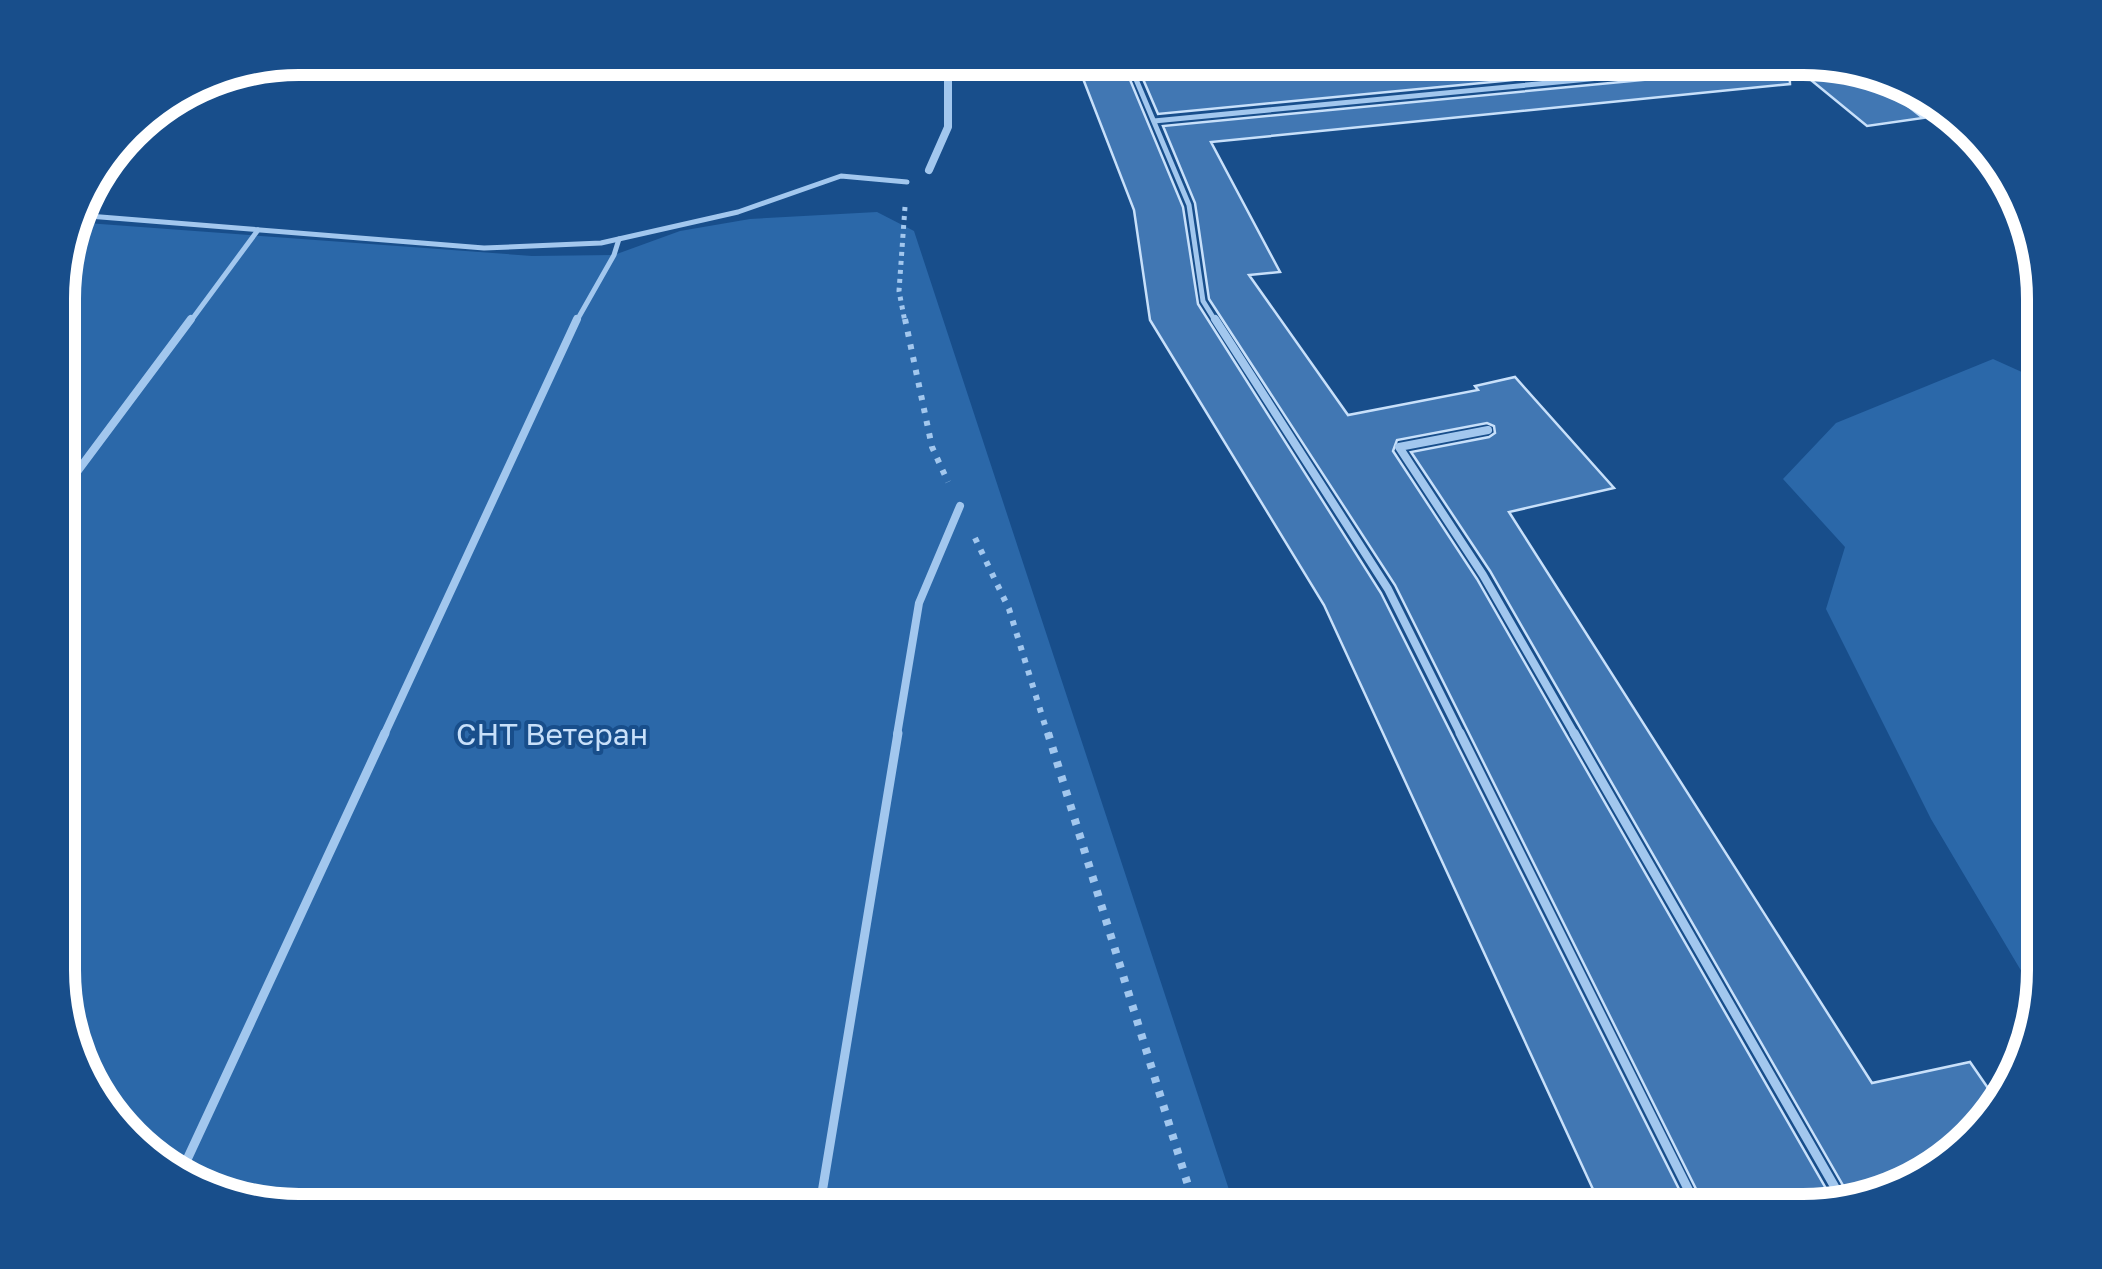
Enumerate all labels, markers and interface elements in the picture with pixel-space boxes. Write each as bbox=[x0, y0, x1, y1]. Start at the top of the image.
park label: СНТ Ветеран bbox=[456, 716, 648, 752]

